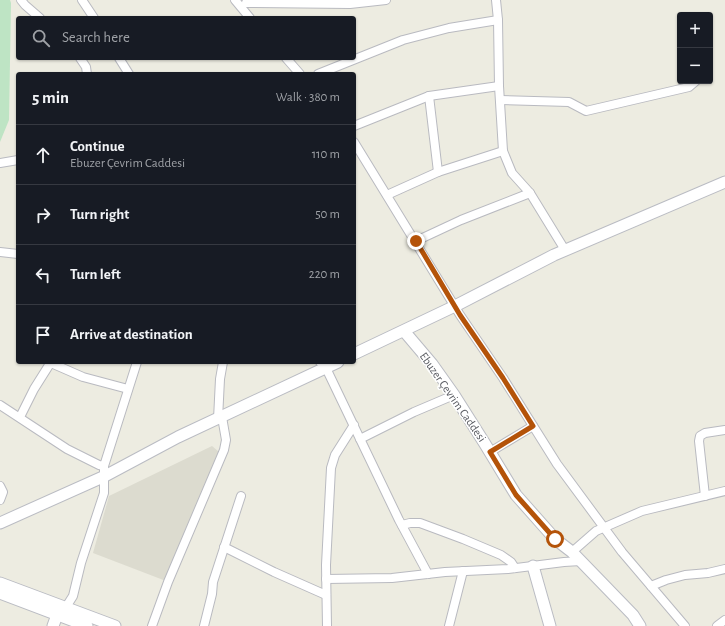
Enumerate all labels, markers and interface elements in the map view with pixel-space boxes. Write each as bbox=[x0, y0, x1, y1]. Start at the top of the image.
map controls bbox=[677, 12, 713, 84]
button: + bbox=[677, 12, 713, 48]
search box bbox=[16, 16, 356, 60]
icon: search bbox=[30, 27, 52, 49]
text: Search here bbox=[62, 30, 130, 45]
button: − bbox=[677, 48, 713, 84]
text: 5 min bbox=[32, 89, 69, 106]
text: Walk · 380 m bbox=[276, 91, 340, 104]
text: Continue bbox=[70, 139, 125, 154]
icon: ahead bbox=[32, 144, 54, 166]
text: 110 m bbox=[312, 148, 340, 161]
text: Ebuzer Çevrim Caddesi bbox=[70, 157, 185, 170]
icon: right bbox=[32, 204, 54, 226]
text: Turn right bbox=[70, 207, 129, 222]
text: 50 m bbox=[315, 208, 340, 221]
route end bbox=[407, 232, 425, 250]
icon: left bbox=[32, 264, 54, 286]
text: Turn left bbox=[70, 267, 121, 282]
text: 220 m bbox=[309, 268, 340, 281]
icon: arrive bbox=[32, 324, 54, 346]
text: Arrive at destination bbox=[70, 327, 193, 342]
street label: Ebuzer Çevrim Caddesi bbox=[418, 350, 488, 444]
route start bbox=[546, 530, 564, 548]

